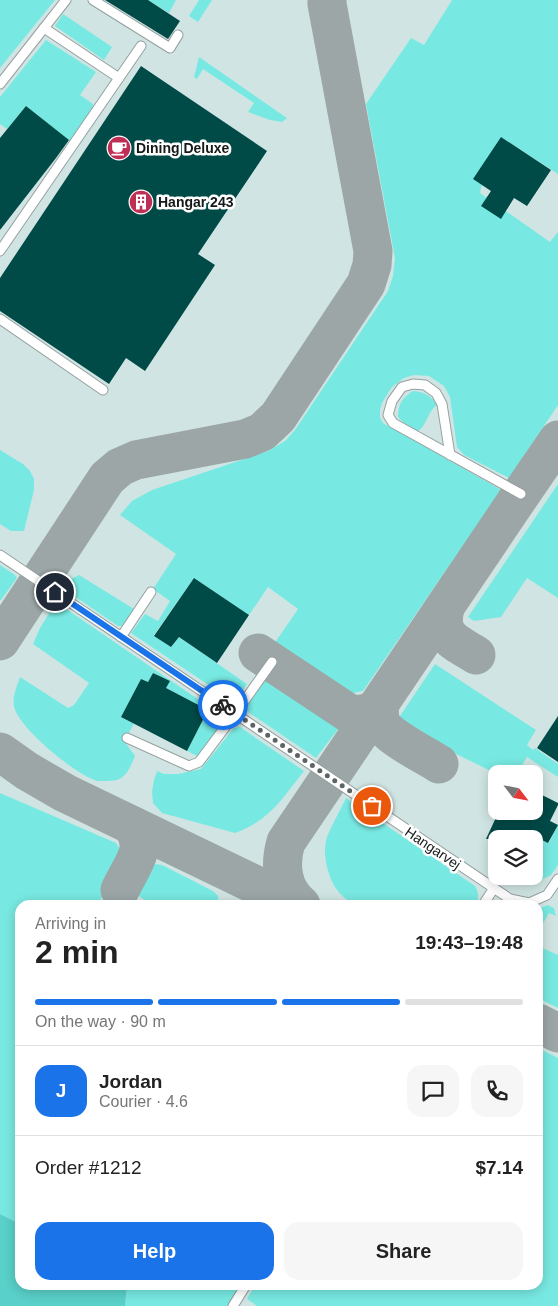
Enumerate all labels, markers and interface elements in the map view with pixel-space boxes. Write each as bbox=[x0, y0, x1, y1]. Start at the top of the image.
cafe icon: Dining Deluxe bbox=[106, 135, 132, 161]
place label: Dining Deluxe bbox=[136, 140, 230, 156]
building icon: Hangar 243 bbox=[128, 189, 154, 215]
place label: Hangar 243 bbox=[158, 194, 234, 210]
pin bbox=[34, 571, 76, 613]
icon: home bbox=[41, 578, 69, 606]
courier bbox=[198, 680, 248, 730]
icon: bike bbox=[209, 691, 237, 719]
north arrow bbox=[488, 765, 542, 820]
map controls bbox=[488, 765, 543, 885]
pin bbox=[351, 785, 393, 827]
icon: bag bbox=[358, 792, 386, 820]
street label: Hangarvej bbox=[402, 824, 464, 872]
button: layers bbox=[488, 830, 543, 885]
text: Arriving in bbox=[35, 915, 106, 932]
text: 19:43–19:48 bbox=[415, 932, 523, 953]
text: 2 min bbox=[35, 934, 119, 970]
text: On the way · 90 m bbox=[35, 1013, 166, 1030]
button: chat bbox=[407, 1065, 459, 1117]
button: phone bbox=[471, 1065, 523, 1117]
text: Jordan bbox=[99, 1071, 162, 1092]
text: J bbox=[56, 1080, 66, 1101]
text: Courier · 4.6 bbox=[99, 1093, 188, 1110]
text: Order #1212 bbox=[35, 1157, 142, 1178]
text: $7.14 bbox=[475, 1157, 523, 1178]
button: Help bbox=[35, 1222, 274, 1280]
button: Share bbox=[284, 1222, 523, 1280]

